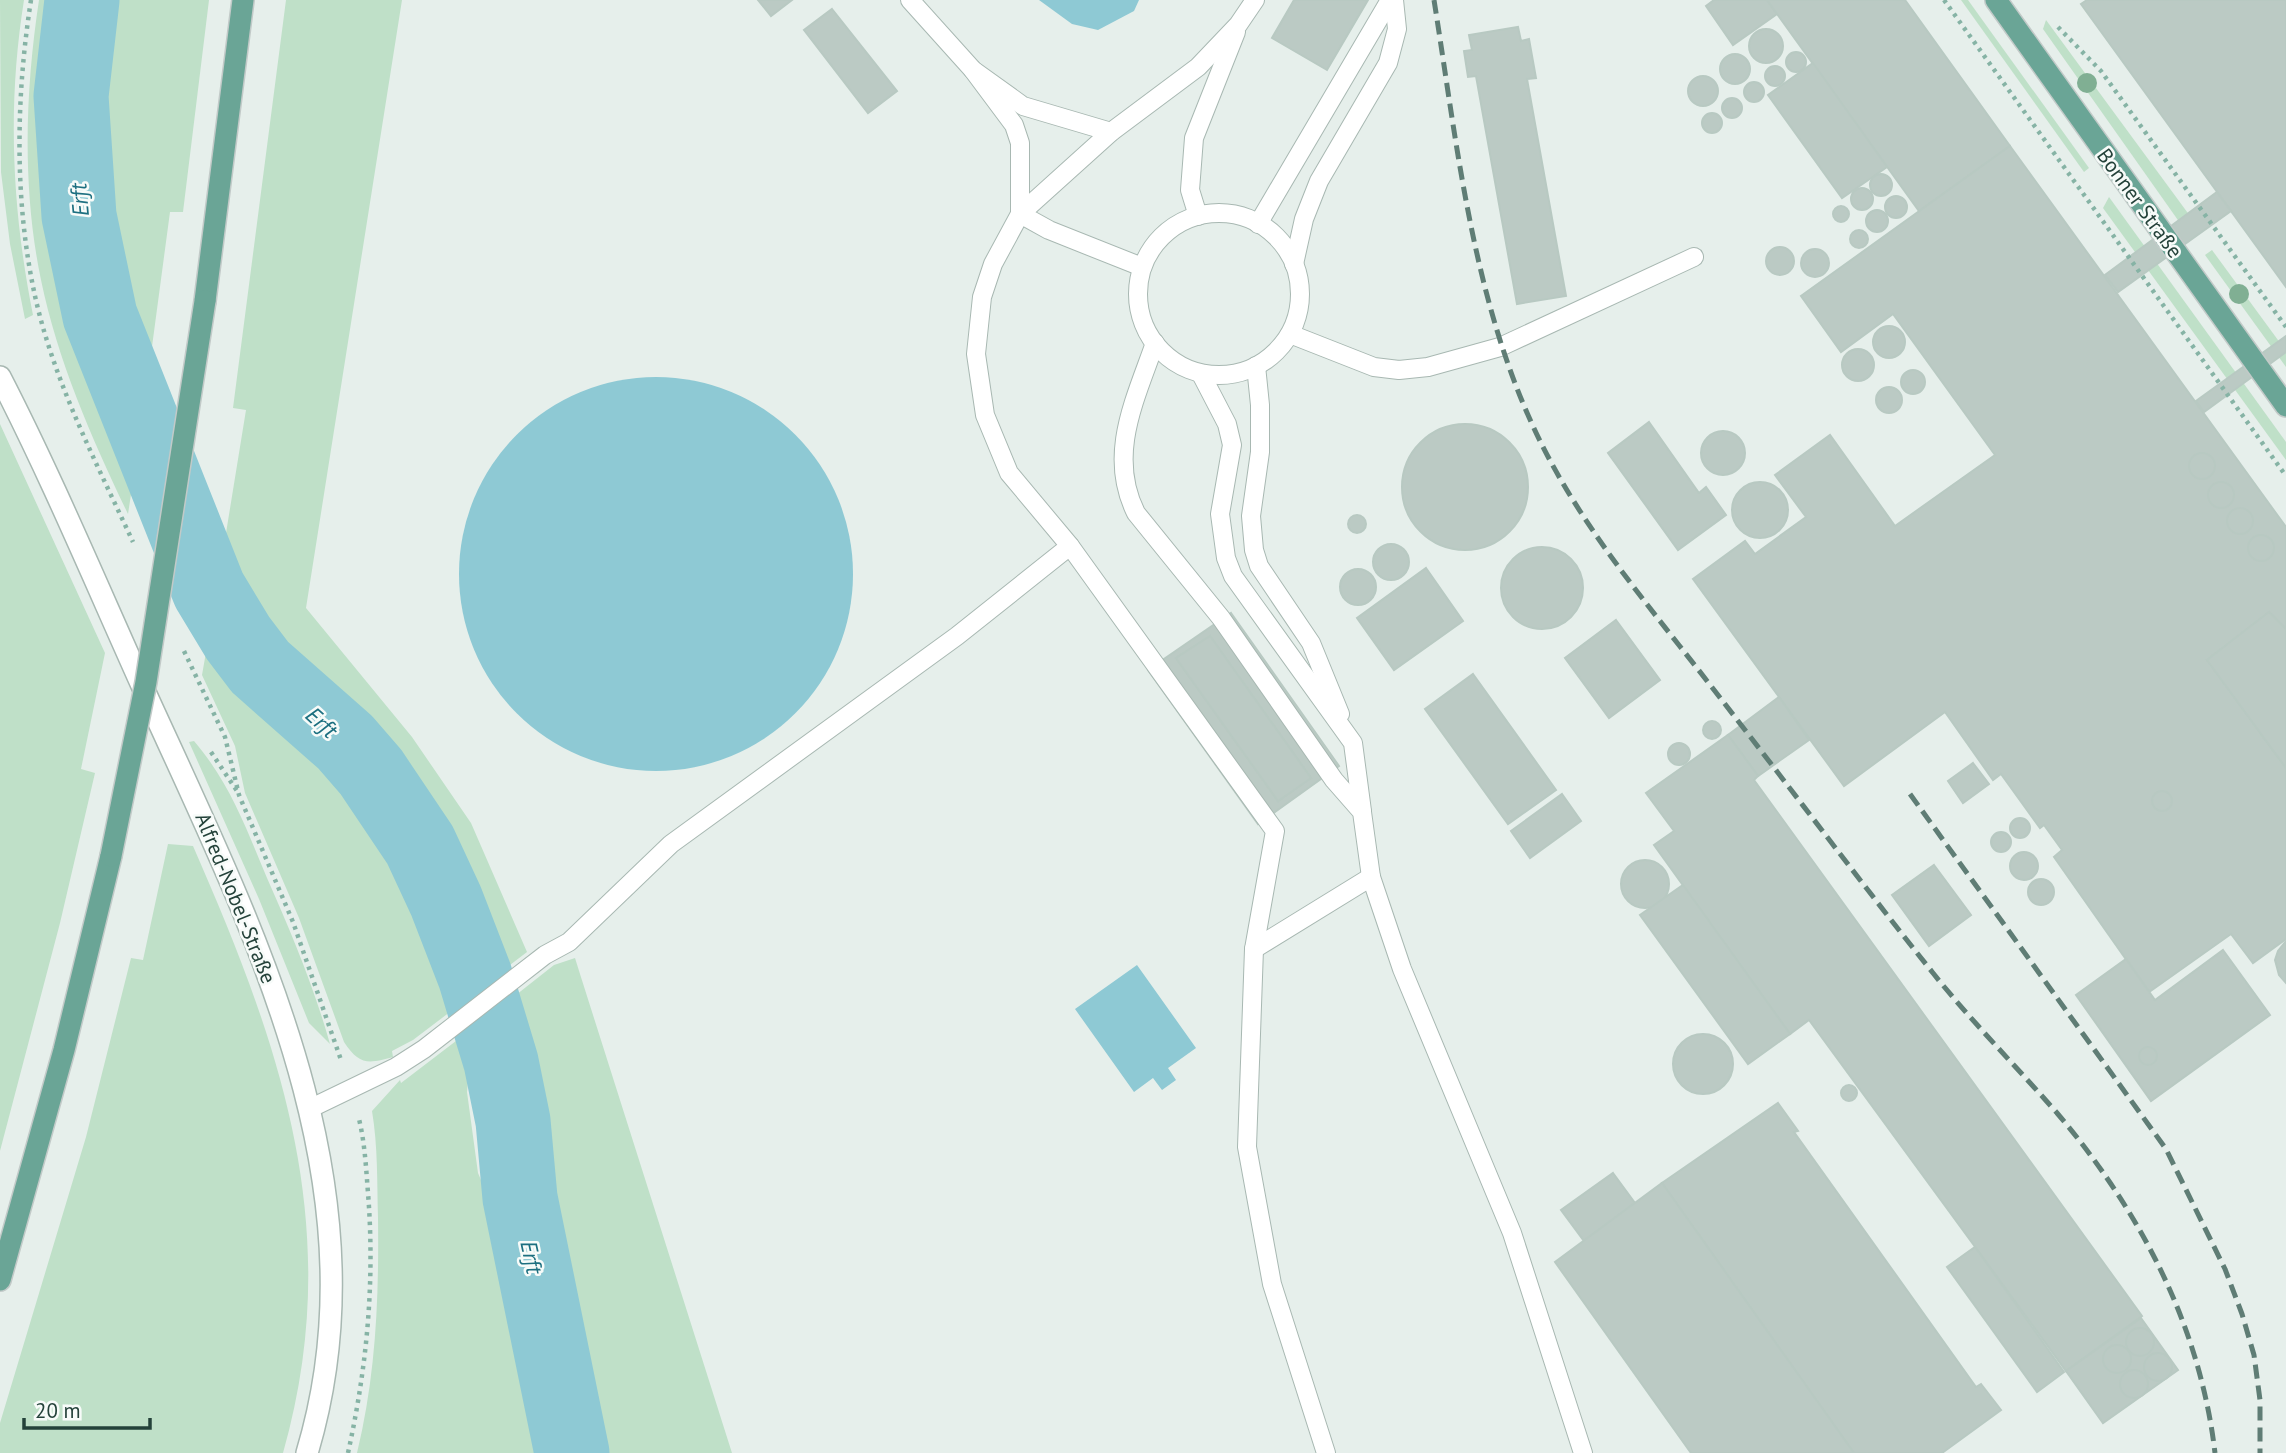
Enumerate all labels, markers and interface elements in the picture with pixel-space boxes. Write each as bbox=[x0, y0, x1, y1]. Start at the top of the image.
street label: Bonner Straße bbox=[2091, 143, 2189, 263]
water label: Erft bbox=[63, 180, 95, 218]
water label: Erft bbox=[300, 700, 345, 745]
street label: Alfred-Nobel-Straße bbox=[189, 809, 283, 987]
water label: Erft bbox=[514, 1238, 550, 1278]
scale bar bbox=[24, 1386, 150, 1430]
text: 20 m bbox=[35, 1397, 81, 1424]

